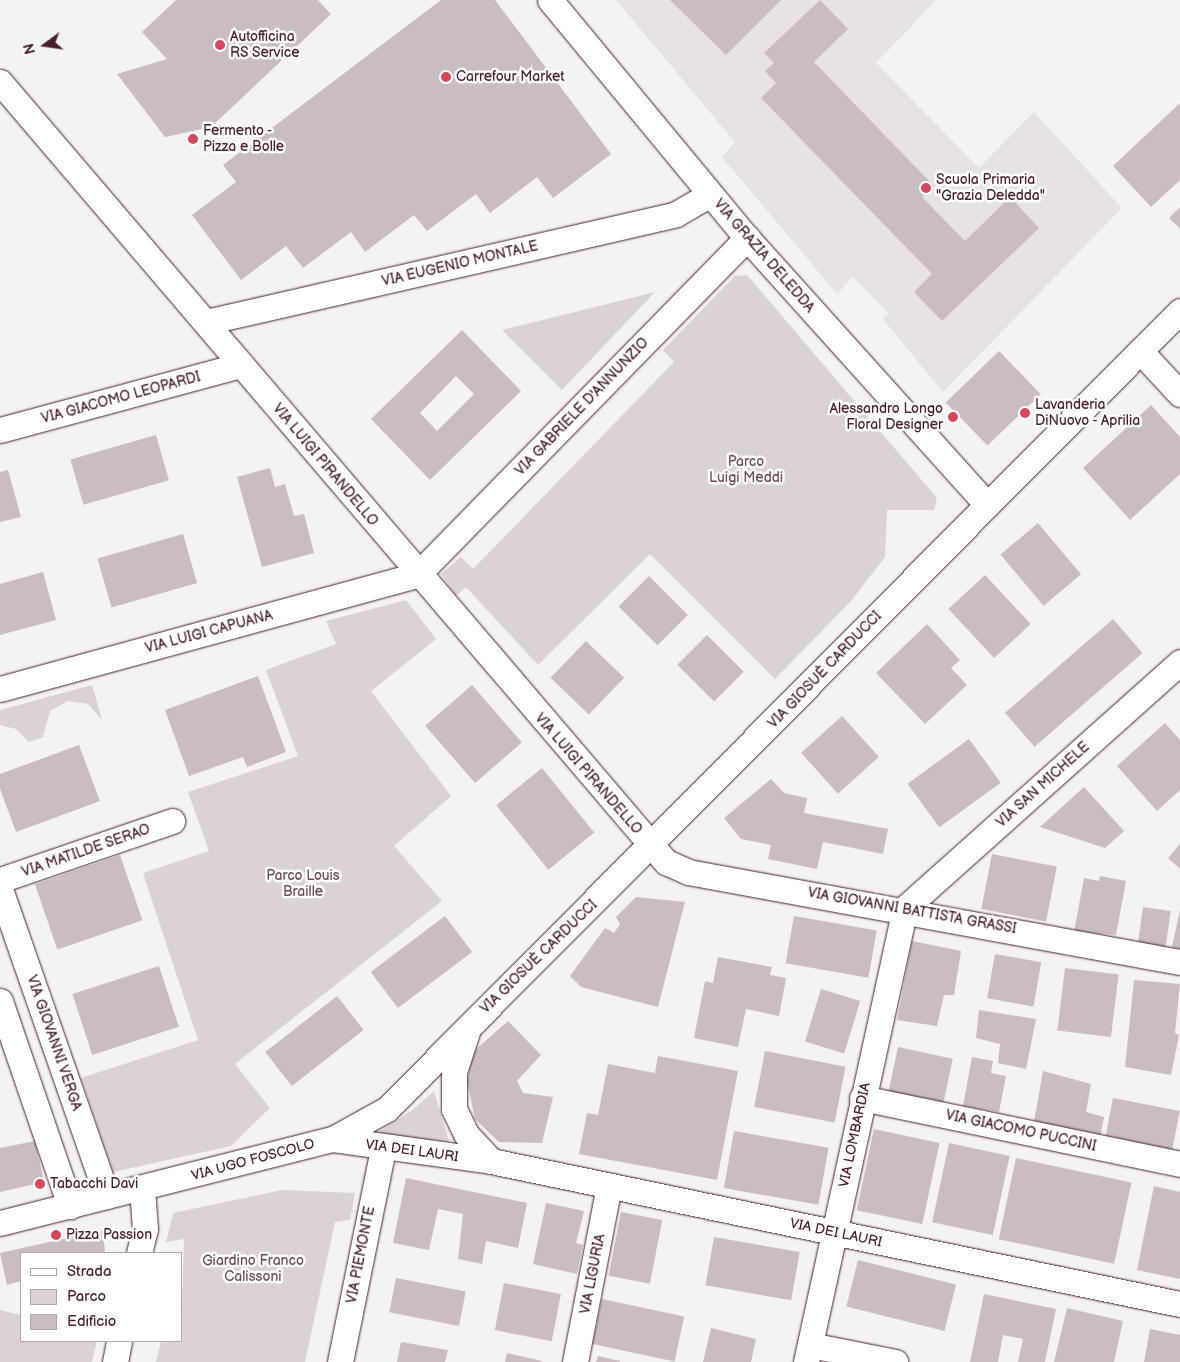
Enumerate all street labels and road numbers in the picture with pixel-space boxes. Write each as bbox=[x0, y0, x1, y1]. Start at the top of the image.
street label: VIA GRAZIA DELEDDA bbox=[710, 196, 818, 316]
street label: VIA EUGENIO MONTALE bbox=[380, 238, 540, 290]
street label: VIA GABRIELE D'ANNUNZIO bbox=[512, 335, 652, 479]
street label: VIA GIACOMO LEOPARDI bbox=[40, 369, 202, 427]
street label: VIA LUIGI PIRANDELLO bbox=[269, 400, 381, 530]
street label: VIA LUIGI CAPUANA bbox=[143, 607, 275, 657]
street label: VIA GIOSUÈ CARDUCCI bbox=[765, 608, 885, 732]
street label: VIA LUIGI PIRANDELLO bbox=[531, 710, 645, 838]
street label: VIA SAN MICHELE bbox=[993, 739, 1093, 831]
street label: VIA MATILDE SERAO bbox=[19, 821, 153, 881]
street label: VIA GIOVANNI BATTISTA GRASSI bbox=[806, 884, 1018, 938]
street label: VIA GIOSUÈ CARDUCCI bbox=[477, 897, 601, 1017]
street label: VIA GIOVANNI VERGA bbox=[23, 973, 85, 1113]
street label: VIA LOMBARDIA bbox=[836, 1081, 874, 1189]
street label: VIA GIACOMO PUCCINI bbox=[944, 1107, 1098, 1155]
street label: VIA UGO FOSCOLO bbox=[190, 1135, 316, 1185]
street label: VIA DEI LAURI bbox=[364, 1136, 460, 1166]
street label: VIA PIEMONTE bbox=[343, 1205, 379, 1305]
street label: VIA DEI LAURI bbox=[788, 1215, 884, 1251]
street label: VIA LIGURIA bbox=[577, 1232, 609, 1316]

